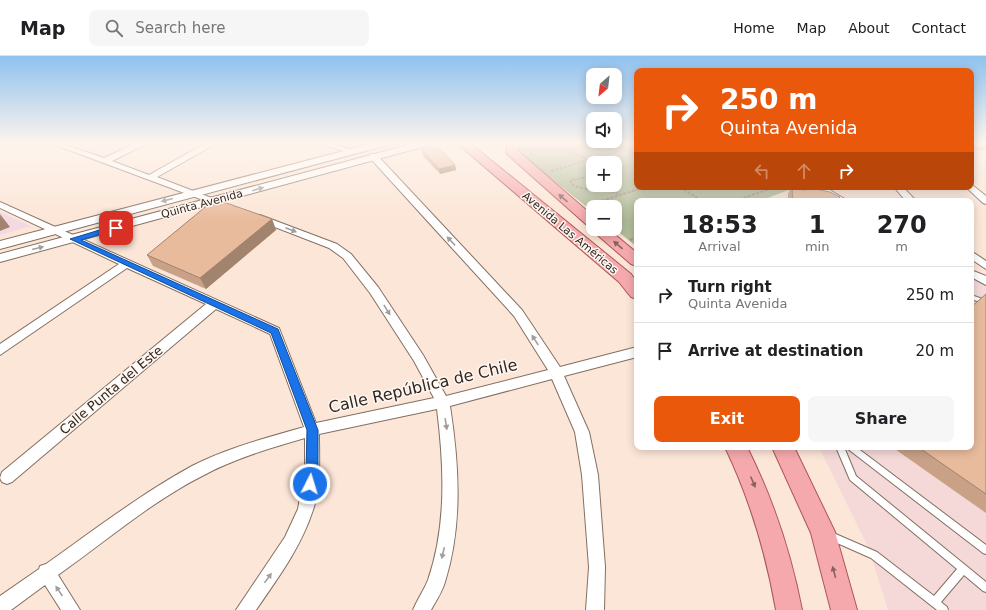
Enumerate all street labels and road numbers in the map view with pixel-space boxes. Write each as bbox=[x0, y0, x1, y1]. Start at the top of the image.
street label: Quinta Avenida bbox=[160, 187, 244, 221]
street label: Avenida Las Américas bbox=[520, 189, 621, 277]
street label: Calle Punta del Este bbox=[56, 343, 166, 437]
street label: Calle República de Chile bbox=[327, 355, 519, 417]

